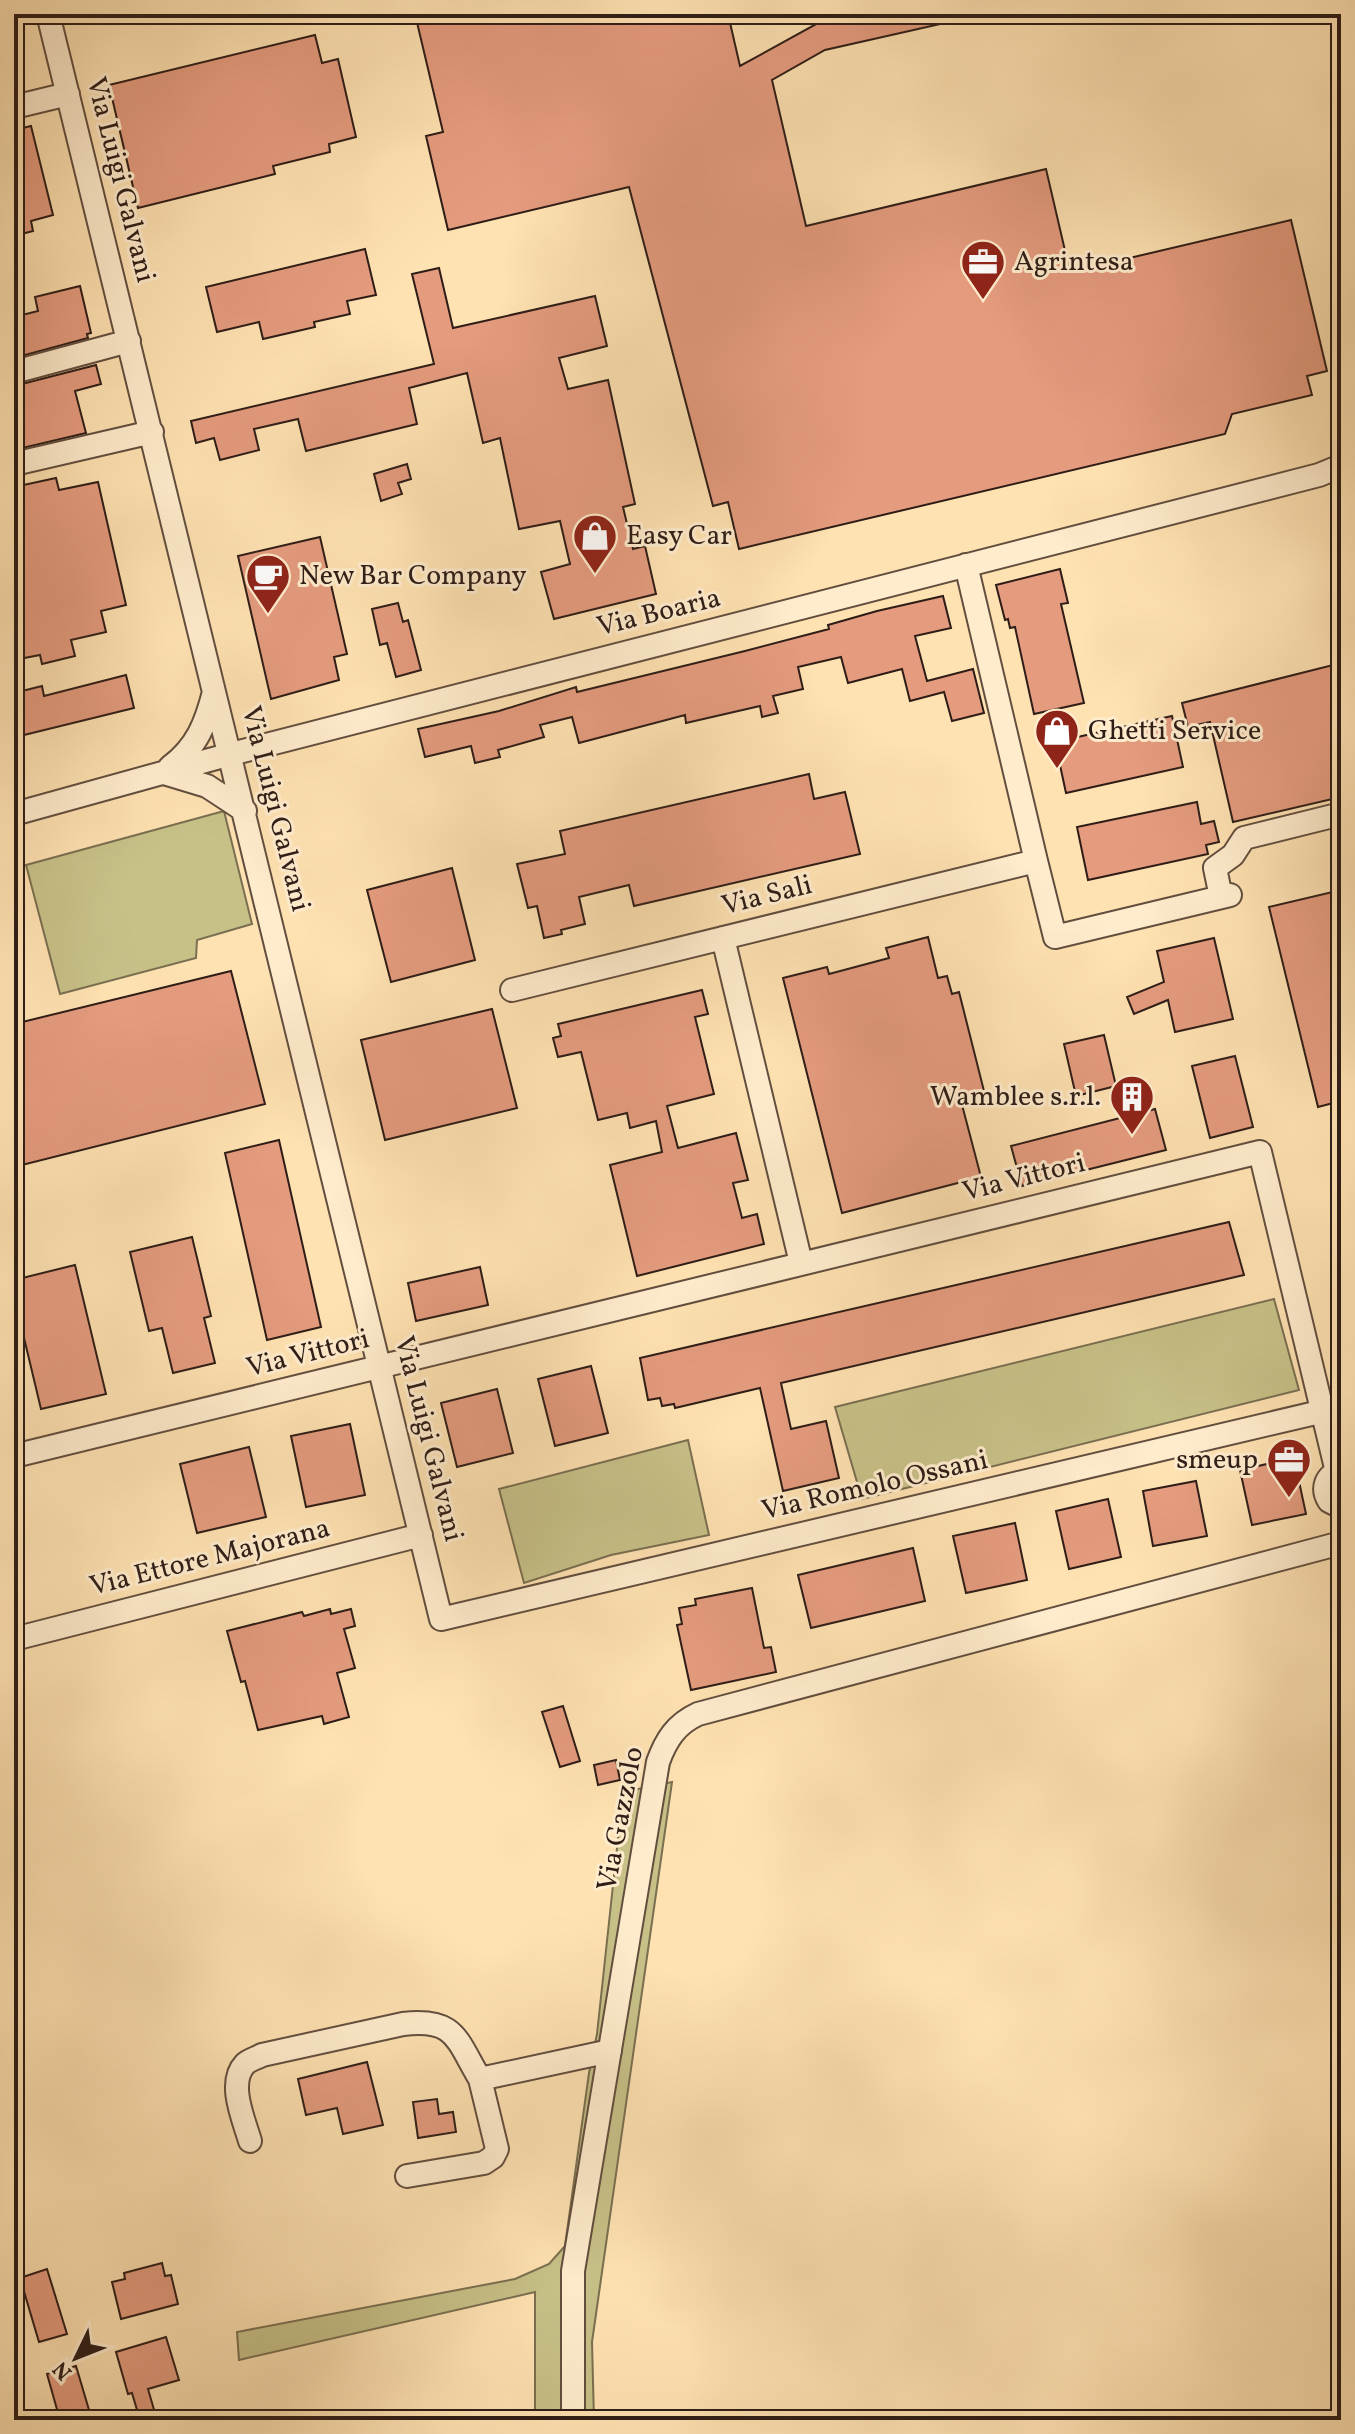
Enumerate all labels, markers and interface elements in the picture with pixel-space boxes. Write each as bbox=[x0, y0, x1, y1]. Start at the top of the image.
street label: Via Luigi Galvani bbox=[76, 73, 164, 287]
office icon: Agrintesa bbox=[959, 238, 1007, 301]
place label: Agrintesa bbox=[1014, 243, 1134, 282]
shop icon: Easy Car bbox=[571, 512, 619, 575]
place label: Easy Car bbox=[626, 517, 732, 556]
cafe icon: New Bar Company bbox=[244, 552, 292, 615]
place label: New Bar Company bbox=[299, 557, 527, 596]
street label: Via Boaria bbox=[593, 579, 725, 647]
street label: Via Luigi Galvani bbox=[231, 702, 319, 916]
shop icon: Ghetti Service bbox=[1033, 707, 1081, 770]
place label: Ghetti Service bbox=[1088, 712, 1261, 751]
street label: Via Sali bbox=[718, 866, 816, 926]
building icon: Wamblee s.r.l. bbox=[1108, 1073, 1156, 1136]
place label: Wamblee s.r.l. bbox=[930, 1078, 1101, 1117]
street label: Via Vittori bbox=[958, 1144, 1090, 1212]
street label: Via Vittori bbox=[242, 1320, 374, 1388]
street label: Via Luigi Galvani bbox=[384, 1332, 472, 1546]
office icon: smeup bbox=[1265, 1436, 1313, 1499]
street label: Via Romolo Ossani bbox=[758, 1441, 992, 1531]
place label: smeup bbox=[1176, 1441, 1258, 1480]
street label: Via Ettore Majorana bbox=[86, 1509, 334, 1607]
street label: Via Gazzolo bbox=[588, 1744, 654, 1894]
north arrow bbox=[36, 2318, 116, 2398]
text: N bbox=[46, 2354, 80, 2386]

